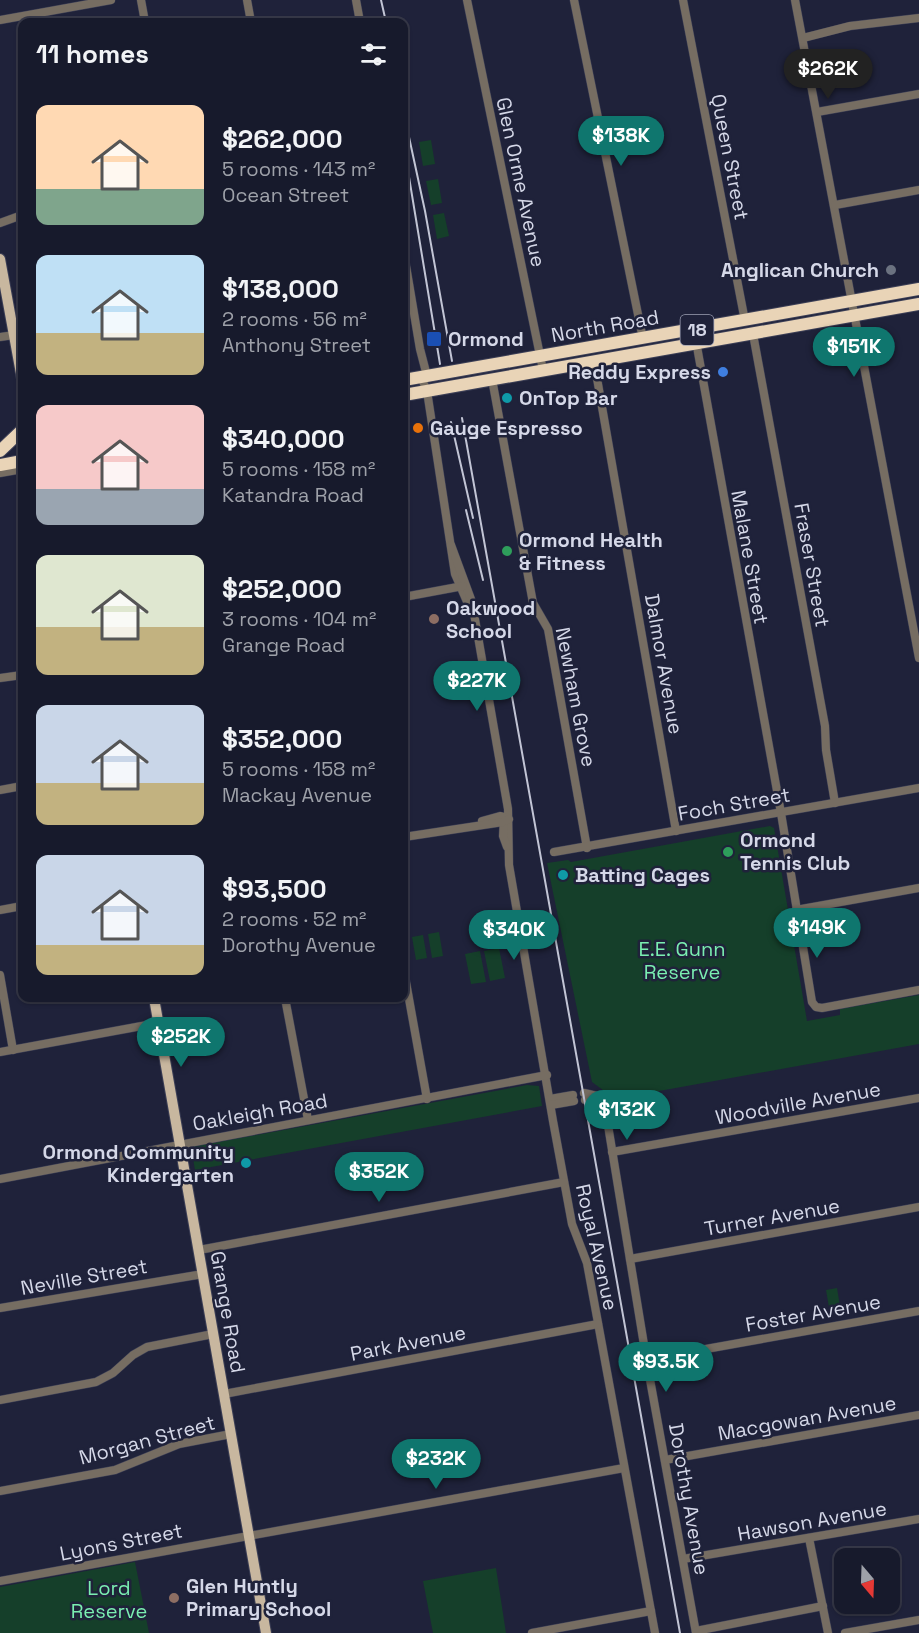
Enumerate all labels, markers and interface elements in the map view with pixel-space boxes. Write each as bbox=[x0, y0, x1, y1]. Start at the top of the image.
text: 11 homes bbox=[36, 37, 149, 71]
icon: filters bbox=[357, 38, 390, 71]
pin: $262K bbox=[786, 49, 870, 100]
text: $262K bbox=[798, 55, 858, 81]
street label: Queen Street bbox=[705, 92, 755, 222]
street label: Glen Orme Avenue bbox=[490, 95, 552, 269]
pin: $138K bbox=[579, 116, 663, 167]
text: $262,000 bbox=[222, 122, 342, 156]
text: $138K bbox=[592, 122, 650, 148]
icon: home bbox=[84, 129, 156, 201]
text: 5 rooms · 143 m² bbox=[222, 156, 375, 182]
text: Ocean Street bbox=[222, 182, 349, 208]
place label: Anglican Church bbox=[721, 257, 879, 283]
marker: Anglican Church bbox=[884, 263, 898, 277]
text: $138,000 bbox=[222, 272, 339, 306]
icon: home bbox=[84, 279, 156, 351]
street label: North Road bbox=[549, 304, 661, 348]
text: 2 rooms · 56 m² bbox=[222, 306, 367, 332]
road number: 18 bbox=[680, 315, 714, 345]
place label: Ormond bbox=[448, 326, 524, 352]
pin: $151K bbox=[812, 327, 896, 378]
marker: Ormond bbox=[425, 330, 443, 348]
text: Anthony Street bbox=[222, 332, 371, 358]
text: $151K bbox=[827, 333, 881, 359]
place label: Reddy Express bbox=[568, 359, 711, 385]
marker: Reddy Express bbox=[716, 365, 730, 379]
place label: OnTop Bar bbox=[519, 385, 618, 411]
marker: OnTop Bar bbox=[500, 391, 514, 405]
place label: Gauge Espresso bbox=[430, 415, 583, 441]
marker: Gauge Espresso bbox=[411, 421, 425, 435]
text: $340,000 bbox=[222, 422, 345, 456]
icon: home bbox=[84, 429, 156, 501]
text: 5 rooms · 158 m² bbox=[222, 456, 375, 482]
text: Katandra Road bbox=[222, 482, 364, 508]
street label: Malane Street bbox=[725, 488, 775, 626]
street label: Fraser Street bbox=[788, 501, 836, 629]
place label: Ormond Health & Fitness bbox=[519, 527, 663, 576]
marker: Ormond Health & Fitness bbox=[500, 544, 514, 558]
text: $252,000 bbox=[222, 572, 342, 606]
icon: home bbox=[84, 579, 156, 651]
street label: Dalmor Avenue bbox=[639, 592, 689, 736]
place label: Oakwood School bbox=[446, 595, 535, 644]
text: 3 rooms · 104 m² bbox=[222, 606, 376, 632]
marker: Oakwood School bbox=[427, 612, 441, 626]
street label: Newham Grove bbox=[550, 625, 602, 769]
text: Grange Road bbox=[222, 632, 345, 658]
pin: $227K bbox=[435, 661, 519, 712]
text: $227K bbox=[447, 667, 507, 693]
text: $352,000 bbox=[222, 722, 342, 756]
icon: home bbox=[84, 729, 156, 801]
text: 5 rooms · 158 m² bbox=[222, 756, 375, 782]
street label: Foch Street bbox=[676, 781, 792, 827]
text: Mackay Avenue bbox=[222, 782, 372, 808]
place label: Ormond Tennis Club bbox=[740, 827, 850, 876]
marker: Ormond Tennis Club bbox=[721, 845, 735, 859]
place label: Batting Cages bbox=[575, 862, 710, 888]
marker: Batting Cages bbox=[556, 868, 570, 882]
text: $93,500 bbox=[222, 872, 327, 906]
icon: home bbox=[84, 879, 156, 951]
text: 2 rooms · 52 m² bbox=[222, 906, 366, 932]
pin: $149K bbox=[775, 908, 859, 959]
pin: $340K bbox=[472, 910, 556, 961]
text: $149K bbox=[788, 914, 846, 940]
text: $340K bbox=[483, 916, 545, 942]
text: Dorothy Avenue bbox=[222, 932, 376, 958]
park label: E.E. Gunn Reserve bbox=[638, 936, 726, 985]
pin: $252K bbox=[139, 1017, 223, 1068]
text: $252K bbox=[151, 1023, 211, 1049]
street label: Woodville Avenue bbox=[713, 1076, 883, 1130]
street label: Oakleigh Road bbox=[190, 1087, 330, 1137]
pin: $132K bbox=[585, 1090, 669, 1141]
text: $132K bbox=[598, 1096, 656, 1122]
place label: Ormond Community Kindergarten bbox=[43, 1139, 234, 1188]
pin: $352K bbox=[337, 1152, 421, 1203]
marker: Ormond Community Kindergarten bbox=[239, 1156, 253, 1170]
text: $352K bbox=[349, 1158, 409, 1184]
street label: Royal Avenue bbox=[570, 1181, 624, 1313]
street label: Turner Avenue bbox=[702, 1192, 842, 1242]
street label: Grange Road bbox=[205, 1249, 251, 1375]
street label: Neville Street bbox=[19, 1253, 149, 1301]
street label: Foster Avenue bbox=[743, 1288, 883, 1338]
street label: Park Avenue bbox=[348, 1319, 468, 1367]
pin: $93.5K bbox=[617, 1342, 715, 1393]
text: $93.5K bbox=[632, 1348, 700, 1374]
street label: Macgowan Avenue bbox=[716, 1390, 898, 1446]
street label: Morgan Street bbox=[76, 1409, 218, 1471]
street label: Dorothy Avenue bbox=[663, 1421, 715, 1577]
pin: $232K bbox=[394, 1439, 478, 1490]
text: $232K bbox=[406, 1445, 466, 1471]
street label: Hawson Avenue bbox=[735, 1495, 889, 1547]
street label: Lyons Street bbox=[57, 1517, 185, 1567]
north arrow bbox=[834, 1548, 900, 1614]
map controls bbox=[834, 1548, 900, 1614]
place label: Glen Huntly Primary School bbox=[186, 1573, 331, 1622]
park label: Lord Reserve bbox=[71, 1575, 147, 1624]
marker: Glen Huntly Primary School bbox=[167, 1591, 181, 1605]

